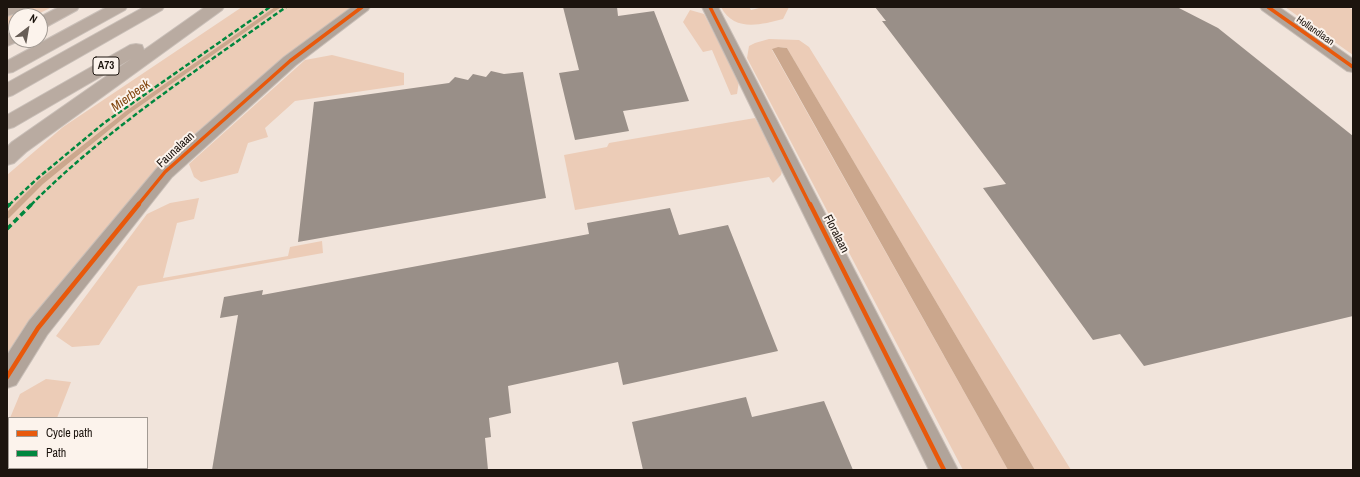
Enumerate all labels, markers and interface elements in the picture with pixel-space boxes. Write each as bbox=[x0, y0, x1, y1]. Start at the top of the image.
north arrow bbox=[8, 8, 48, 48]
text: N bbox=[27, 11, 40, 26]
street label: Hollandlaan bbox=[1294, 14, 1336, 48]
road number: A73 bbox=[93, 57, 119, 75]
water label: Mierbeek bbox=[108, 77, 154, 115]
street label: Faunalaan bbox=[154, 129, 198, 171]
street label: Floralaan bbox=[820, 212, 852, 256]
legend bbox=[8, 417, 148, 469]
text: Cycle path bbox=[46, 425, 93, 441]
text: Path bbox=[46, 445, 66, 461]

